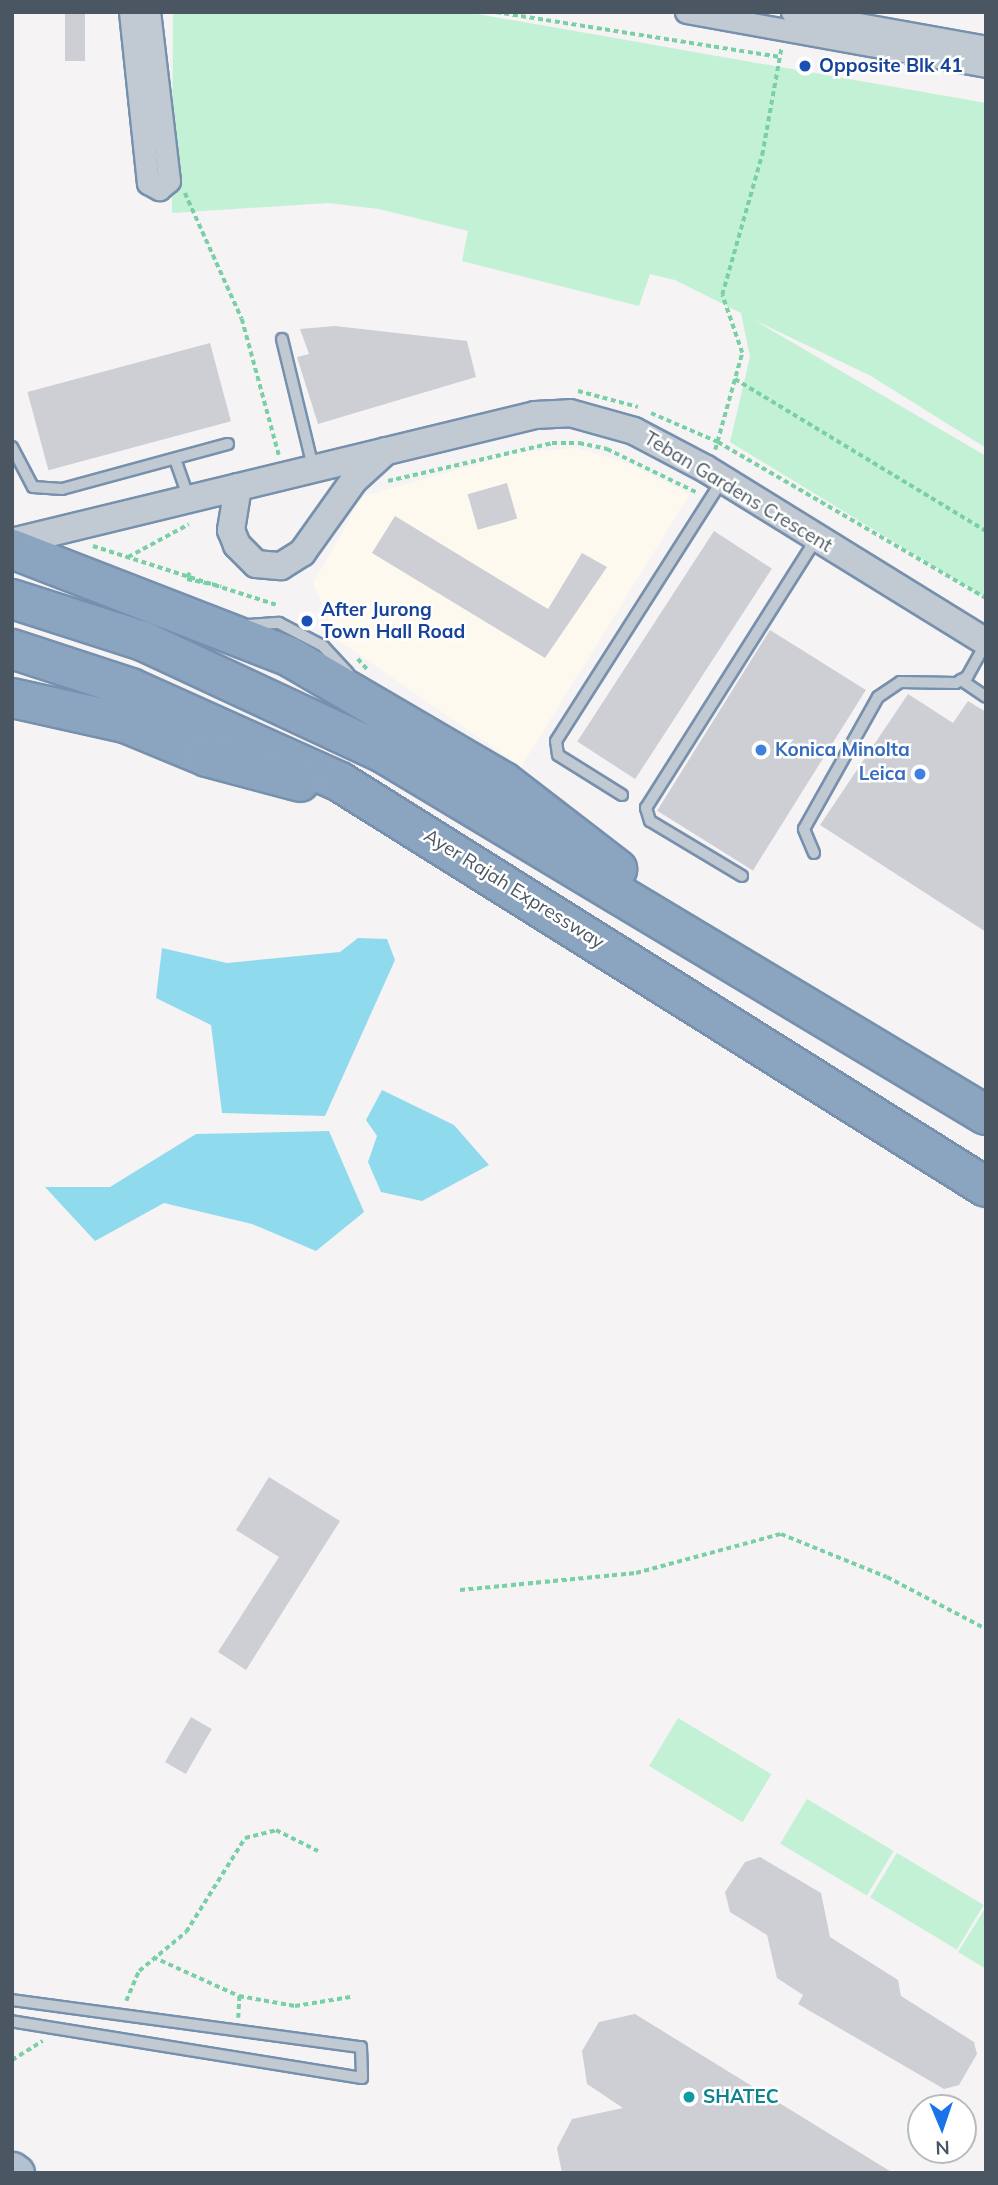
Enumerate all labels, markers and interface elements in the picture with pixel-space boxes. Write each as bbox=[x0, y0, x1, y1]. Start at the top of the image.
place label: Opposite Blk 41 bbox=[819, 55, 963, 77]
marker: Opposite Blk 41 bbox=[797, 58, 813, 74]
street label: Teban Gardens Crescent bbox=[640, 427, 836, 557]
place label: After Jurong Town Hall Road bbox=[321, 599, 465, 643]
marker: After Jurong Town Hall Road bbox=[299, 613, 315, 629]
place label: Konica Minolta bbox=[775, 739, 910, 761]
marker: Konica Minolta bbox=[753, 742, 769, 758]
place label: Leica bbox=[859, 763, 906, 785]
marker: Leica bbox=[912, 766, 928, 782]
street label: Ayer Rajah Expressway bbox=[420, 824, 608, 954]
place label: SHATEC bbox=[703, 2086, 779, 2108]
marker: SHATEC bbox=[681, 2089, 697, 2105]
north arrow bbox=[907, 2094, 977, 2164]
text: N bbox=[935, 2136, 950, 2160]

